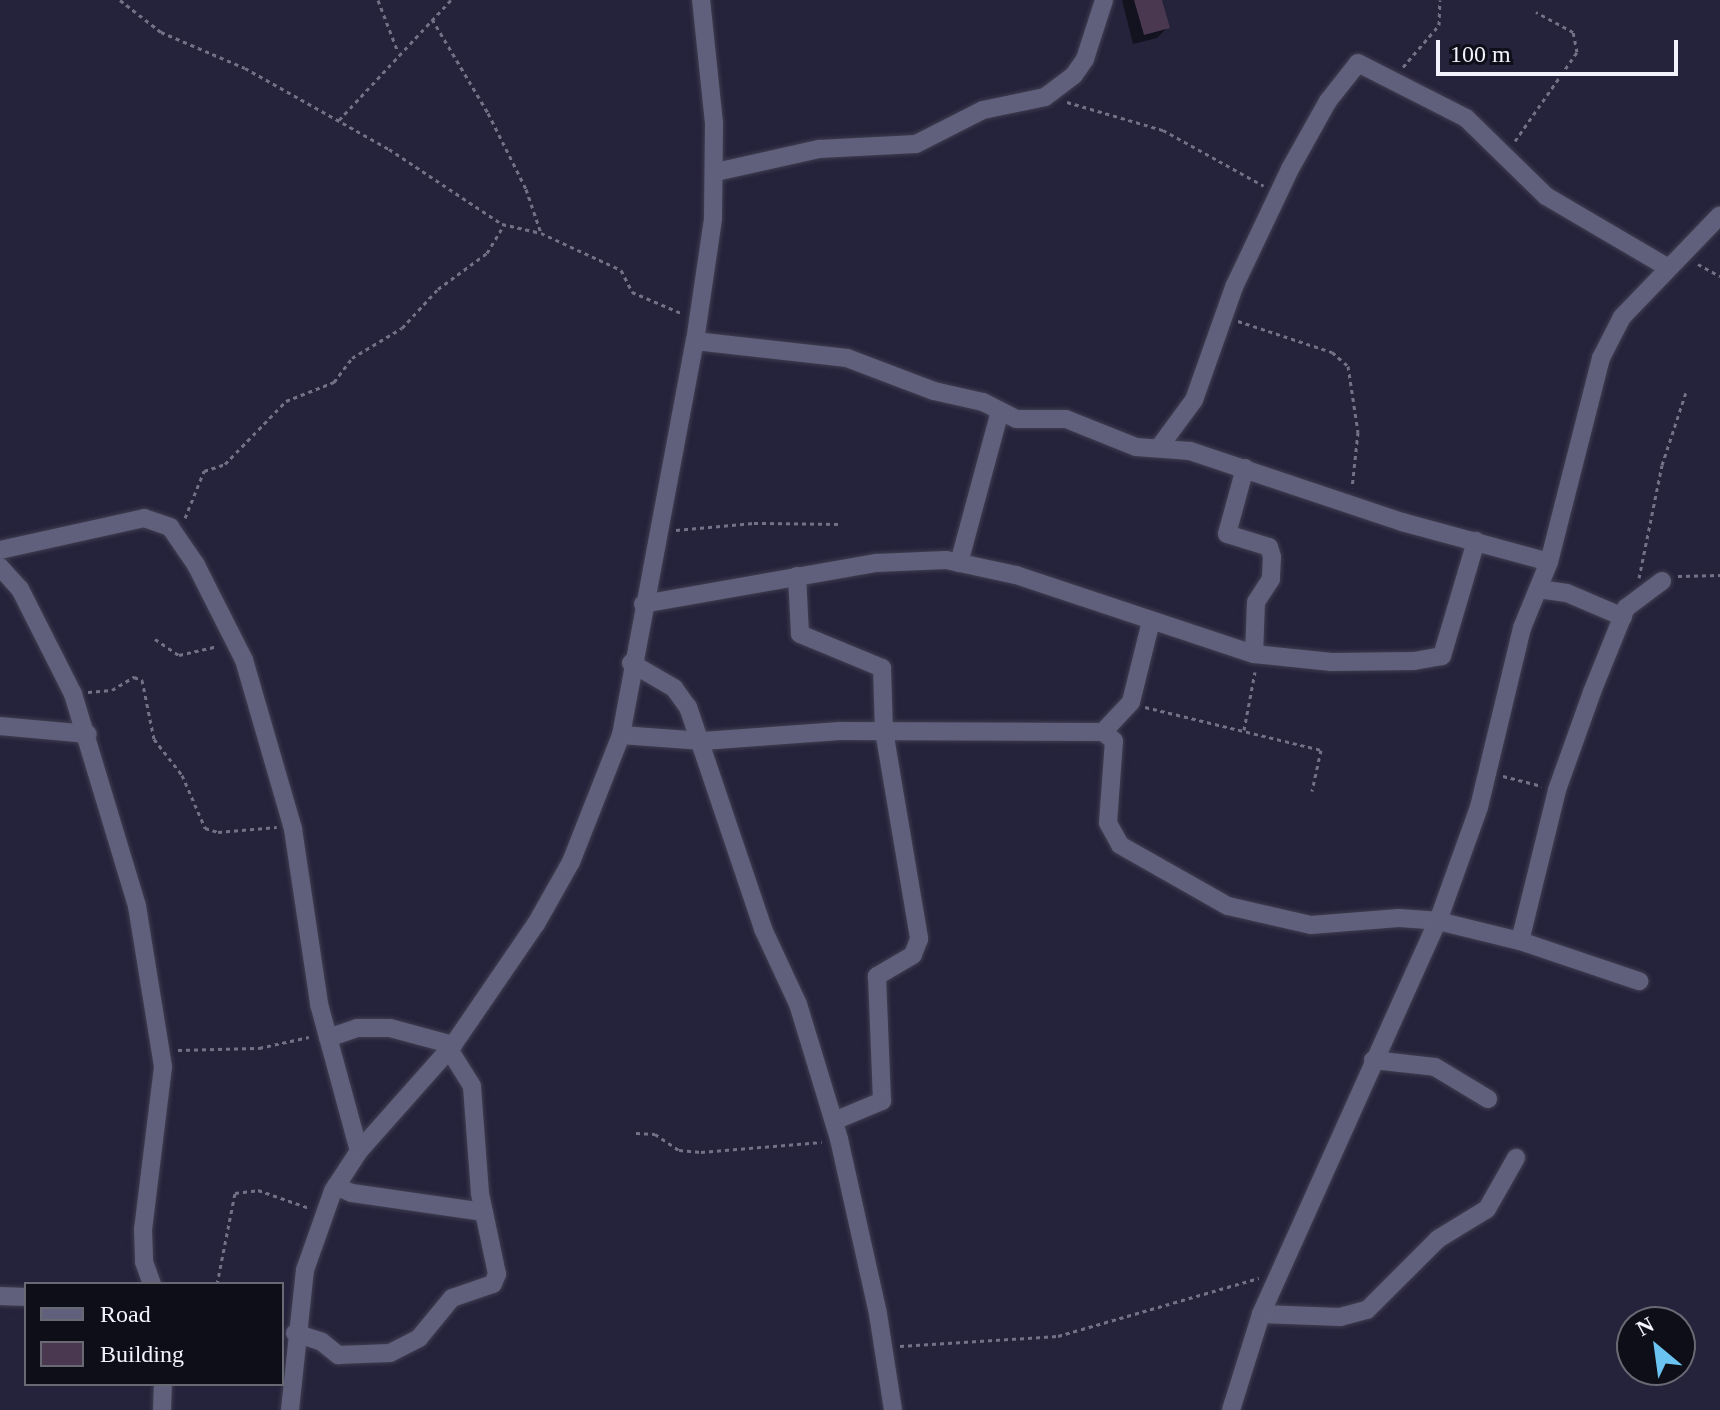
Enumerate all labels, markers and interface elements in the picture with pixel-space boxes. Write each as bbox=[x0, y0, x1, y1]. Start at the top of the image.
scale bar bbox=[1440, 24, 1682, 74]
text: 100 m bbox=[1450, 41, 1511, 67]
legend bbox=[24, 1282, 284, 1386]
text: Road bbox=[100, 1301, 151, 1327]
north arrow bbox=[1616, 1306, 1696, 1386]
text: N bbox=[1632, 1312, 1658, 1341]
text: Building bbox=[100, 1341, 184, 1367]

